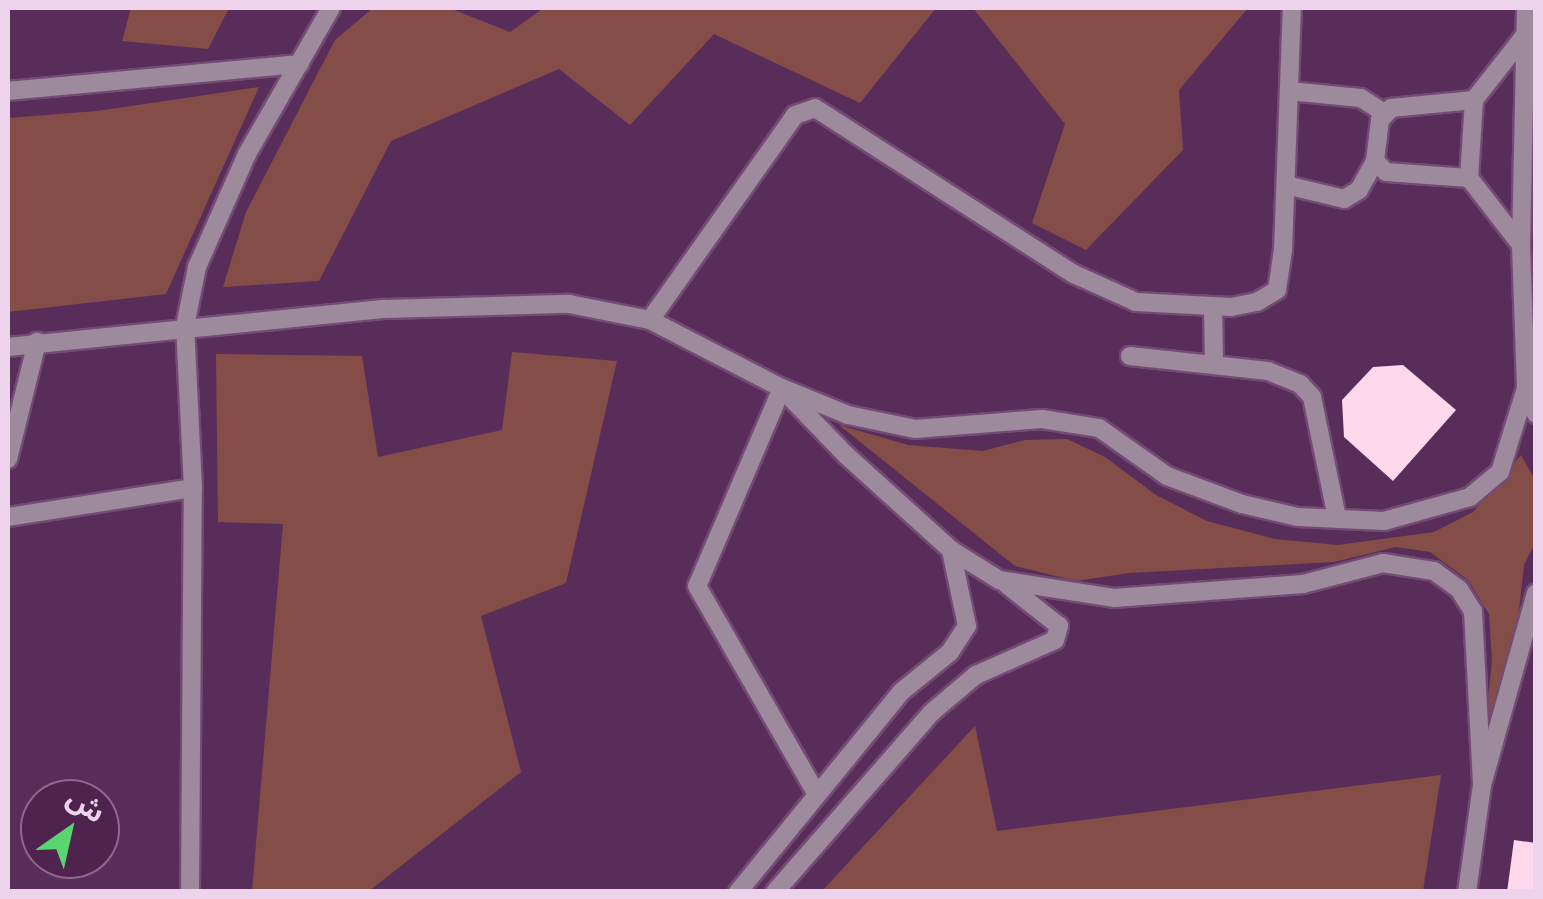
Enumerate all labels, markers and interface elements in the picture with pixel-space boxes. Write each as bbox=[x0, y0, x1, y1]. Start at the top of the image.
north arrow bbox=[20, 779, 120, 879]
text: ش bbox=[61, 782, 111, 829]

